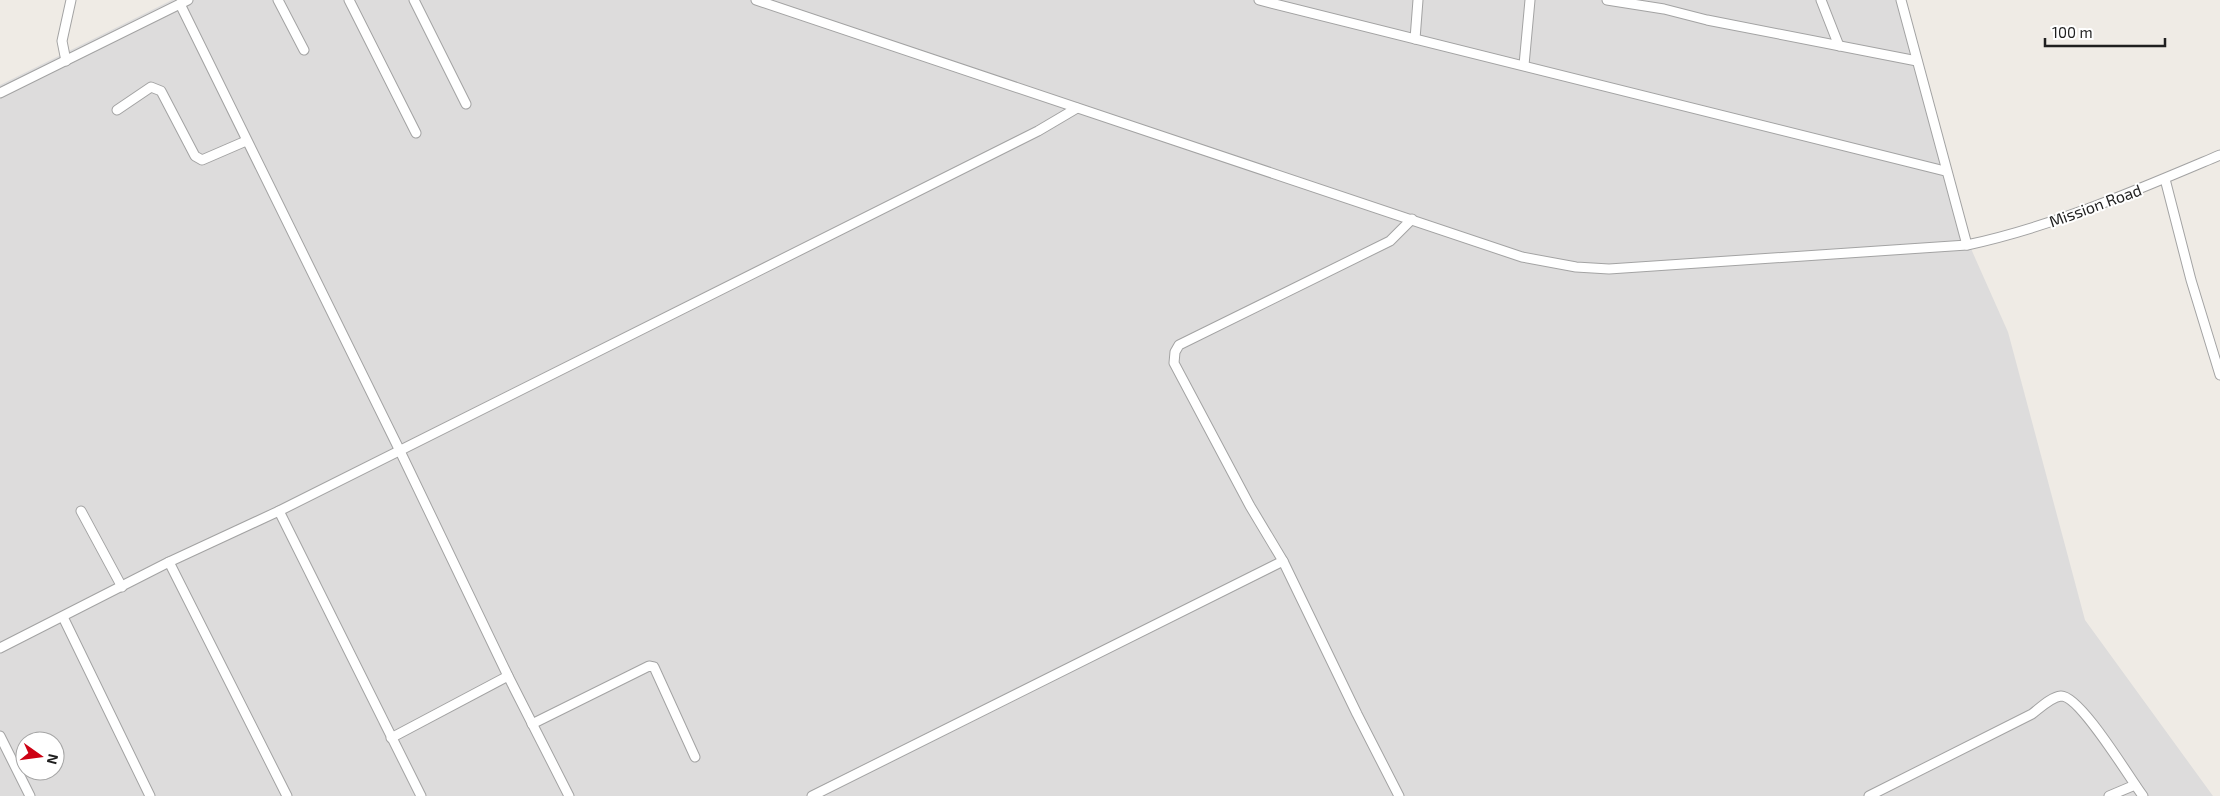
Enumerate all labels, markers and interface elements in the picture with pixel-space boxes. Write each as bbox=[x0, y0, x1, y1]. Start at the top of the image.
scale bar bbox=[2045, 15, 2165, 47]
text: 100 m bbox=[2052, 23, 2093, 41]
street label: Mission Road bbox=[2046, 179, 2144, 231]
north arrow bbox=[15, 731, 65, 781]
text: N bbox=[44, 752, 63, 766]

